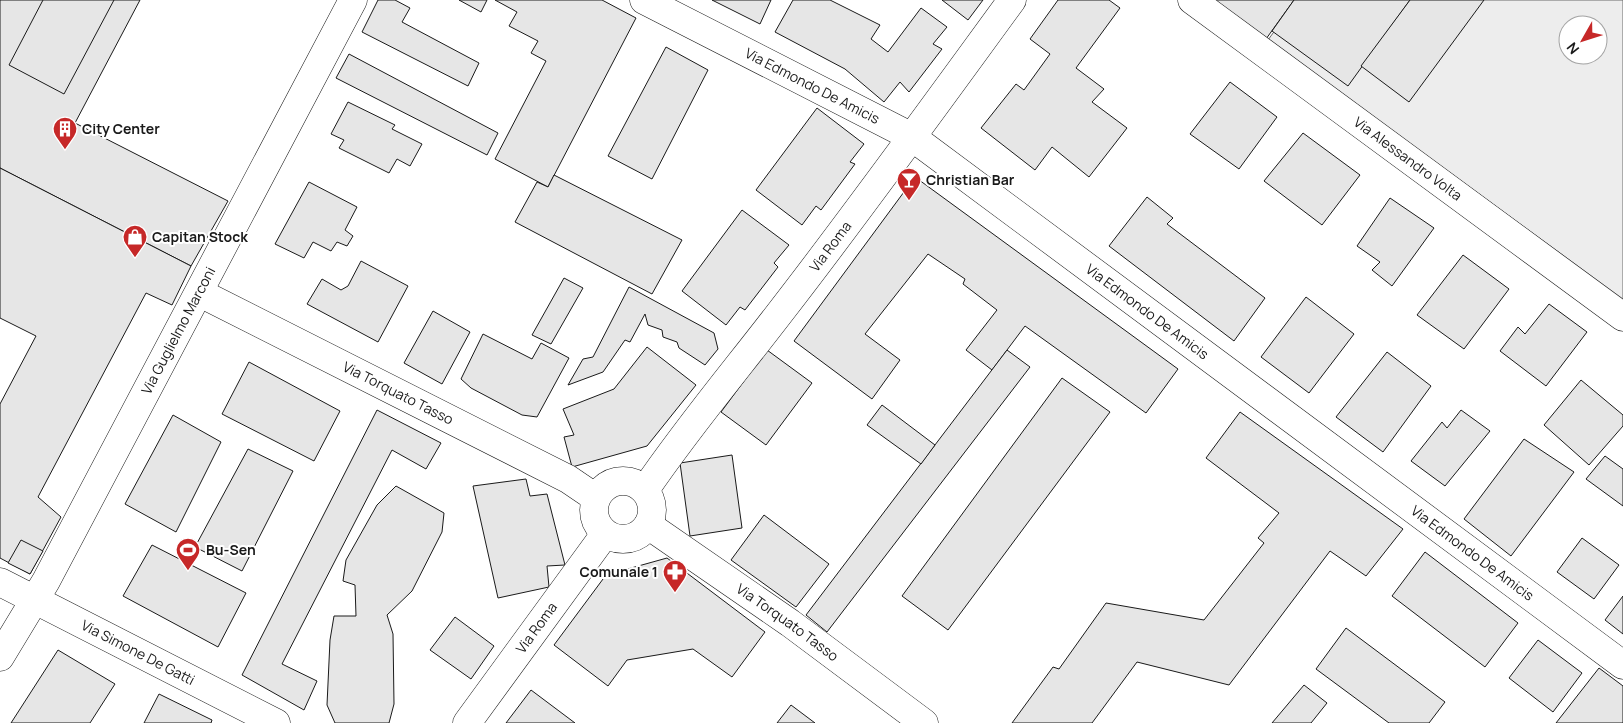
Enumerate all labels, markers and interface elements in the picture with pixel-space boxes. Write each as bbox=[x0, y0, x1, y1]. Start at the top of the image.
north arrow bbox=[1558, 15, 1608, 65]
text: N bbox=[1562, 39, 1583, 58]
street label: Via Edmondo De Amicis bbox=[742, 43, 883, 128]
street label: Via Alessandro Volta bbox=[1350, 112, 1466, 205]
building icon: City Center bbox=[52, 116, 78, 150]
place label: City Center bbox=[82, 119, 160, 138]
bar icon: Christian Bar bbox=[896, 167, 922, 201]
place label: Christian Bar bbox=[926, 170, 1015, 189]
street label: Via Roma bbox=[805, 217, 855, 275]
shop icon: Capitan Stock bbox=[122, 224, 148, 258]
place label: Capitan Stock bbox=[152, 227, 248, 246]
street label: Via Edmondo De Amicis bbox=[1082, 259, 1213, 363]
street label: Via Guglielmo Marconi bbox=[136, 263, 219, 397]
street label: Via Torquato Tasso bbox=[340, 357, 457, 429]
street label: Via Edmondo De Amicis bbox=[1407, 501, 1538, 605]
sports icon: Bu-Sen bbox=[175, 537, 201, 571]
place label: Bu-Sen bbox=[206, 540, 256, 559]
pharmacy icon: Comunale 1 bbox=[662, 559, 688, 593]
place label: Comunale 1 bbox=[580, 562, 658, 581]
street label: Via Torquato Tasso bbox=[733, 579, 843, 665]
street label: Via Roma bbox=[511, 598, 561, 657]
street label: Via Simone De Gatti bbox=[78, 615, 198, 689]

